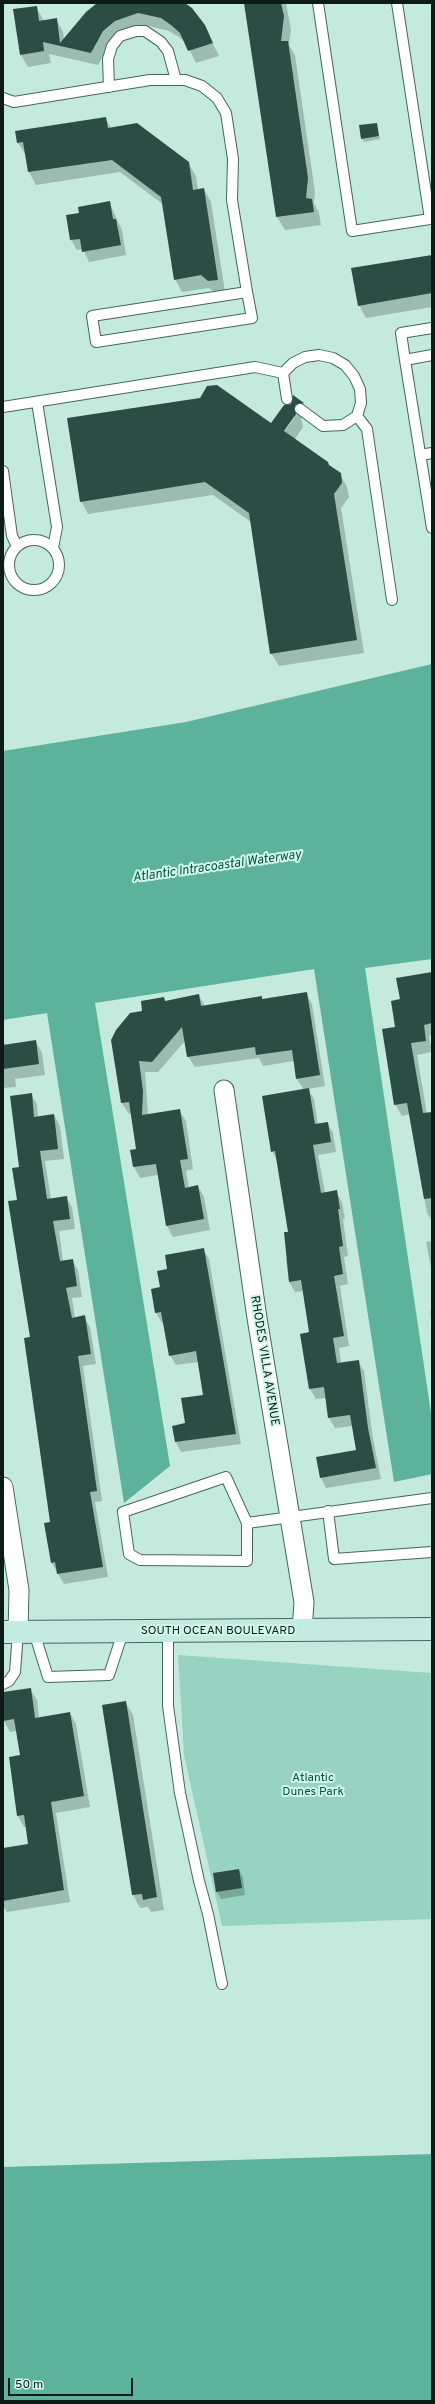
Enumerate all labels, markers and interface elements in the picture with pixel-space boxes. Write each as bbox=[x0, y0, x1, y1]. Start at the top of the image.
water label: Atlantic Intracoastal Waterway bbox=[132, 847, 302, 887]
street label: RHODES VILLA AVENUE bbox=[247, 1295, 281, 1427]
street label: SOUTH OCEAN BOULEVARD bbox=[141, 1625, 295, 1639]
park label: Atlantic Dunes Park bbox=[282, 1772, 344, 1800]
scale bar bbox=[10, 2370, 135, 2396]
text: 50 m bbox=[15, 2377, 43, 2393]

